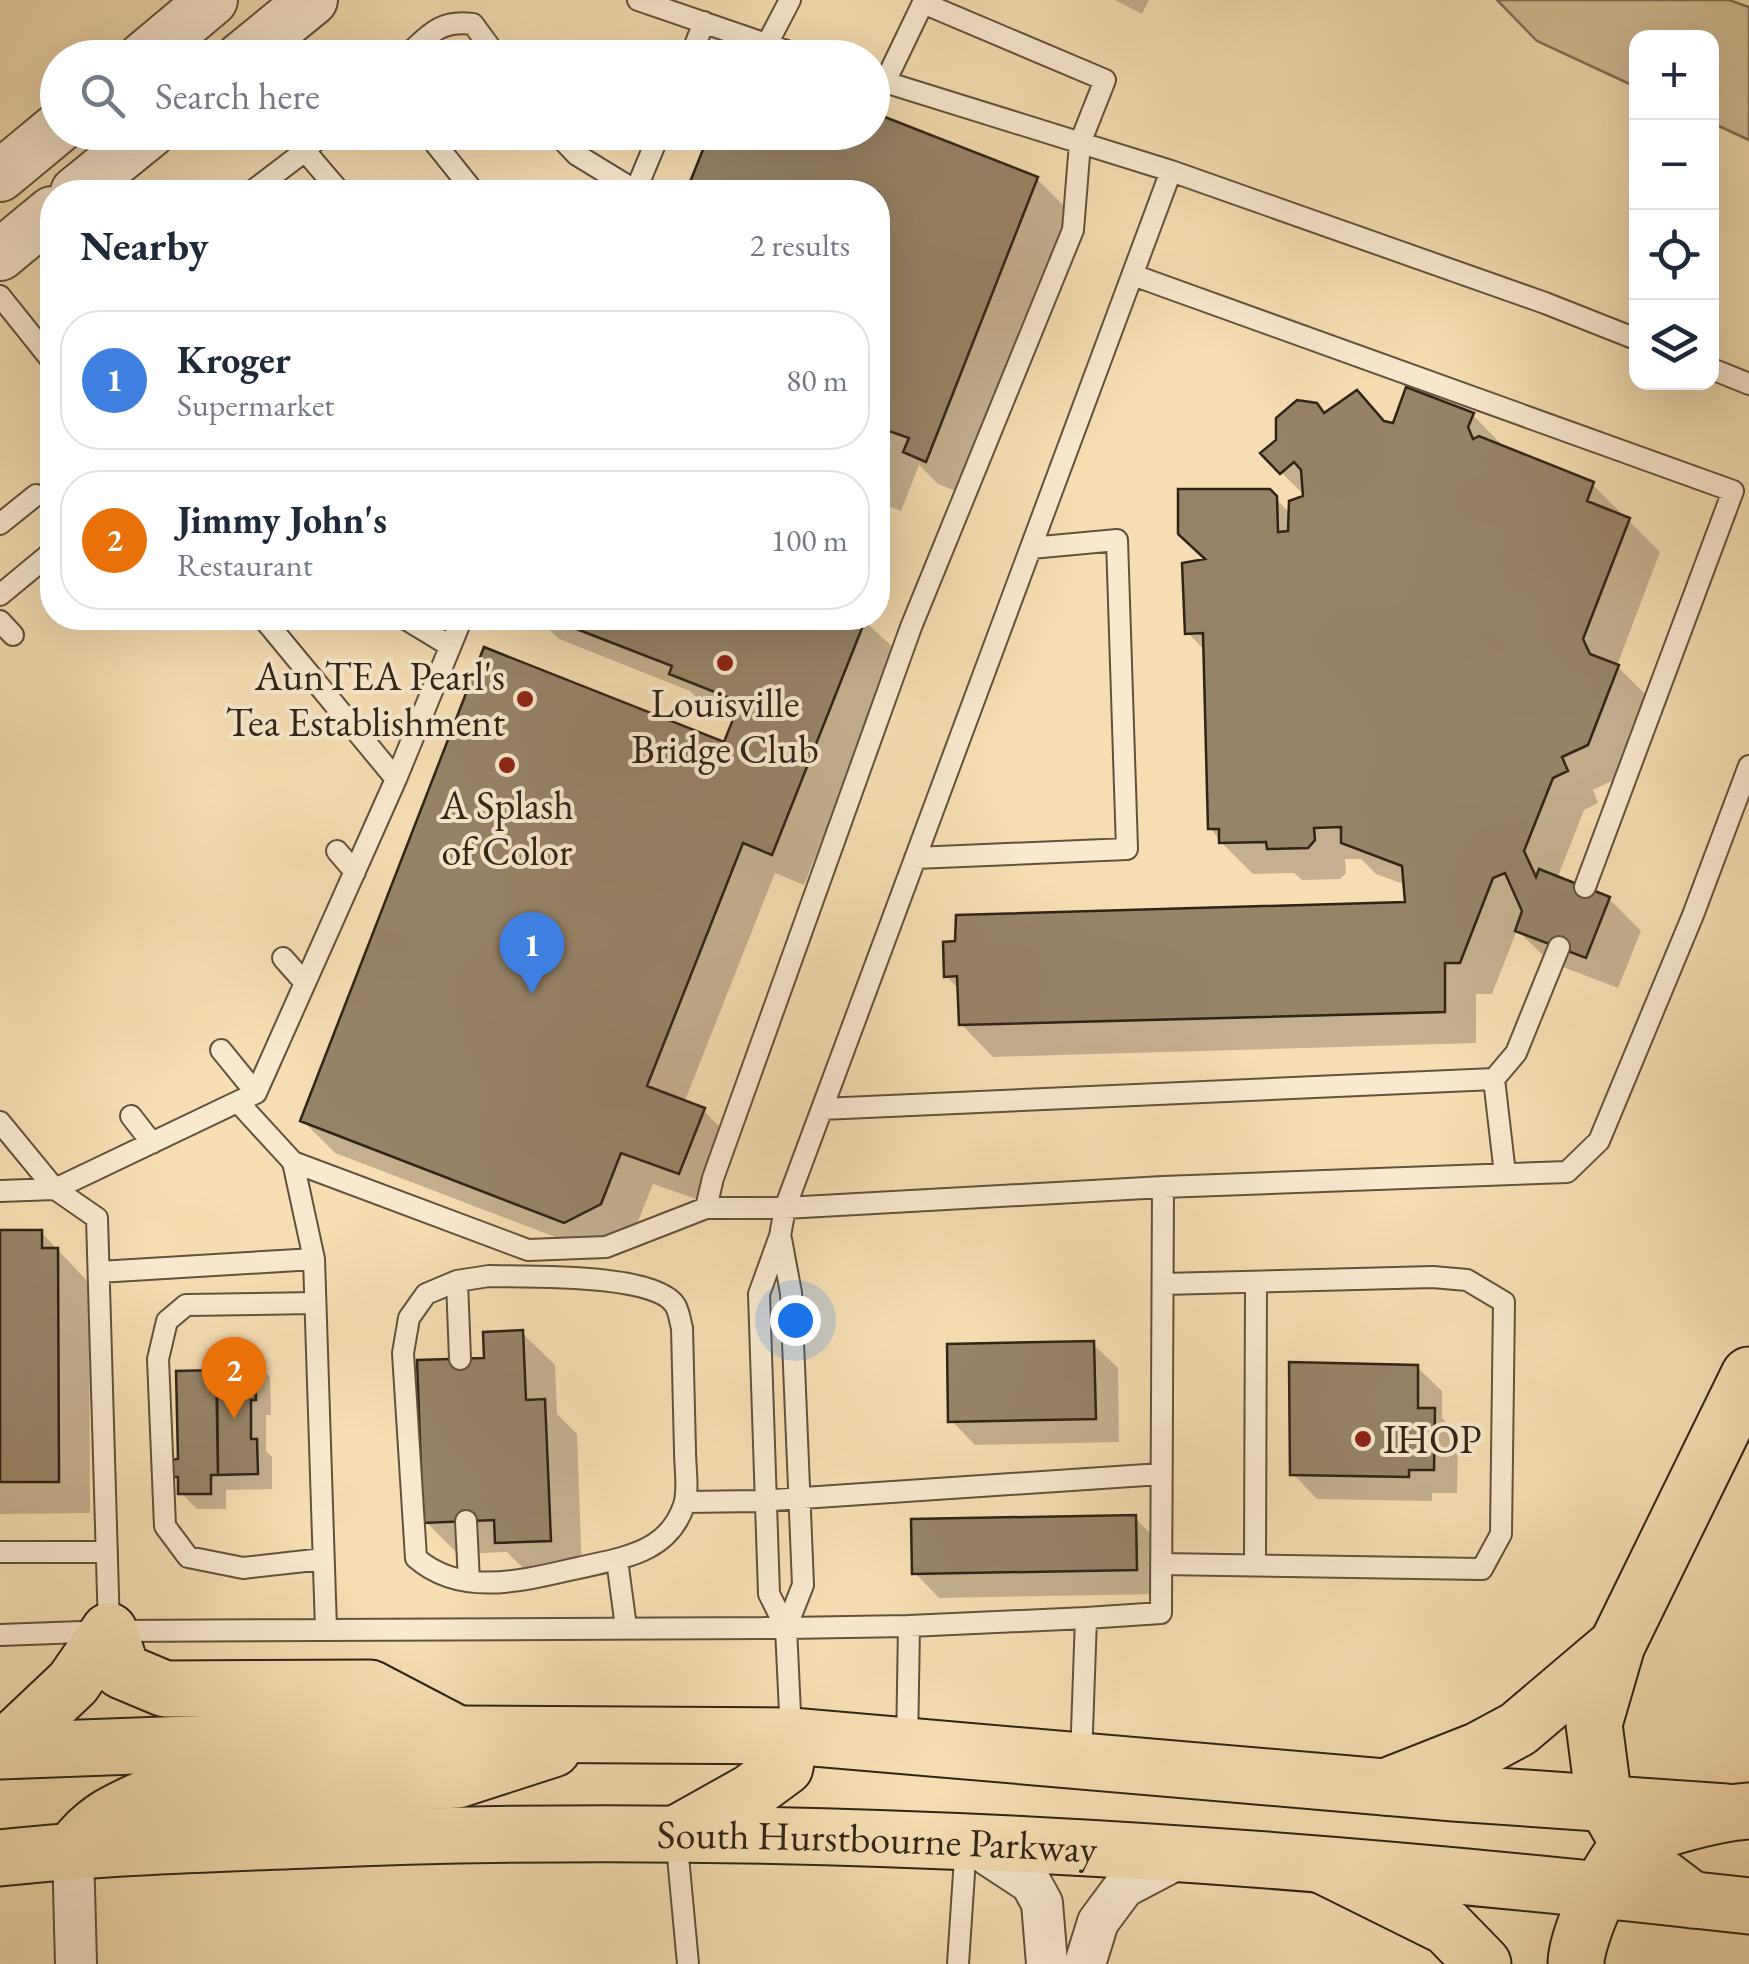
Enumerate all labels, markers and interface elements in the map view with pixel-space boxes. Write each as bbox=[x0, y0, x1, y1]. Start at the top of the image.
map controls bbox=[1629, 30, 1719, 390]
button: + bbox=[1629, 30, 1719, 120]
search box bbox=[40, 40, 890, 150]
icon: search bbox=[75, 68, 130, 123]
text: Search here bbox=[155, 71, 320, 120]
button: − bbox=[1629, 120, 1719, 210]
button: locate bbox=[1629, 210, 1719, 300]
text: Nearby bbox=[80, 218, 209, 273]
text: 2 results bbox=[750, 224, 850, 266]
button: layers bbox=[1629, 300, 1719, 390]
text: Kroger bbox=[177, 335, 291, 384]
text: 1 bbox=[106, 359, 123, 401]
text: 80 m bbox=[786, 359, 848, 401]
text: Supermarket bbox=[177, 384, 334, 426]
text: Jimmy John's bbox=[177, 495, 387, 544]
text: 2 bbox=[106, 519, 123, 561]
text: 100 m bbox=[771, 519, 848, 561]
text: Restaurant bbox=[177, 544, 313, 586]
place label: AunTEA Pearl's Tea Establishment bbox=[226, 650, 505, 748]
marker: Louisville Bridge Club bbox=[714, 652, 736, 674]
place label: Louisville Bridge Club bbox=[631, 677, 819, 775]
marker: AunTEA Pearl's Tea Establishment bbox=[514, 688, 536, 710]
marker: A Splash of Color bbox=[496, 754, 518, 776]
place label: A Splash of Color bbox=[439, 779, 574, 877]
pin: 1 bbox=[500, 912, 564, 994]
your location bbox=[770, 1295, 821, 1346]
pin: 2 bbox=[202, 1336, 266, 1419]
place label: IHOP bbox=[1383, 1413, 1482, 1465]
marker: IHOP bbox=[1352, 1428, 1374, 1450]
street label: South Hurstbourne Parkway bbox=[657, 1808, 1099, 1875]

